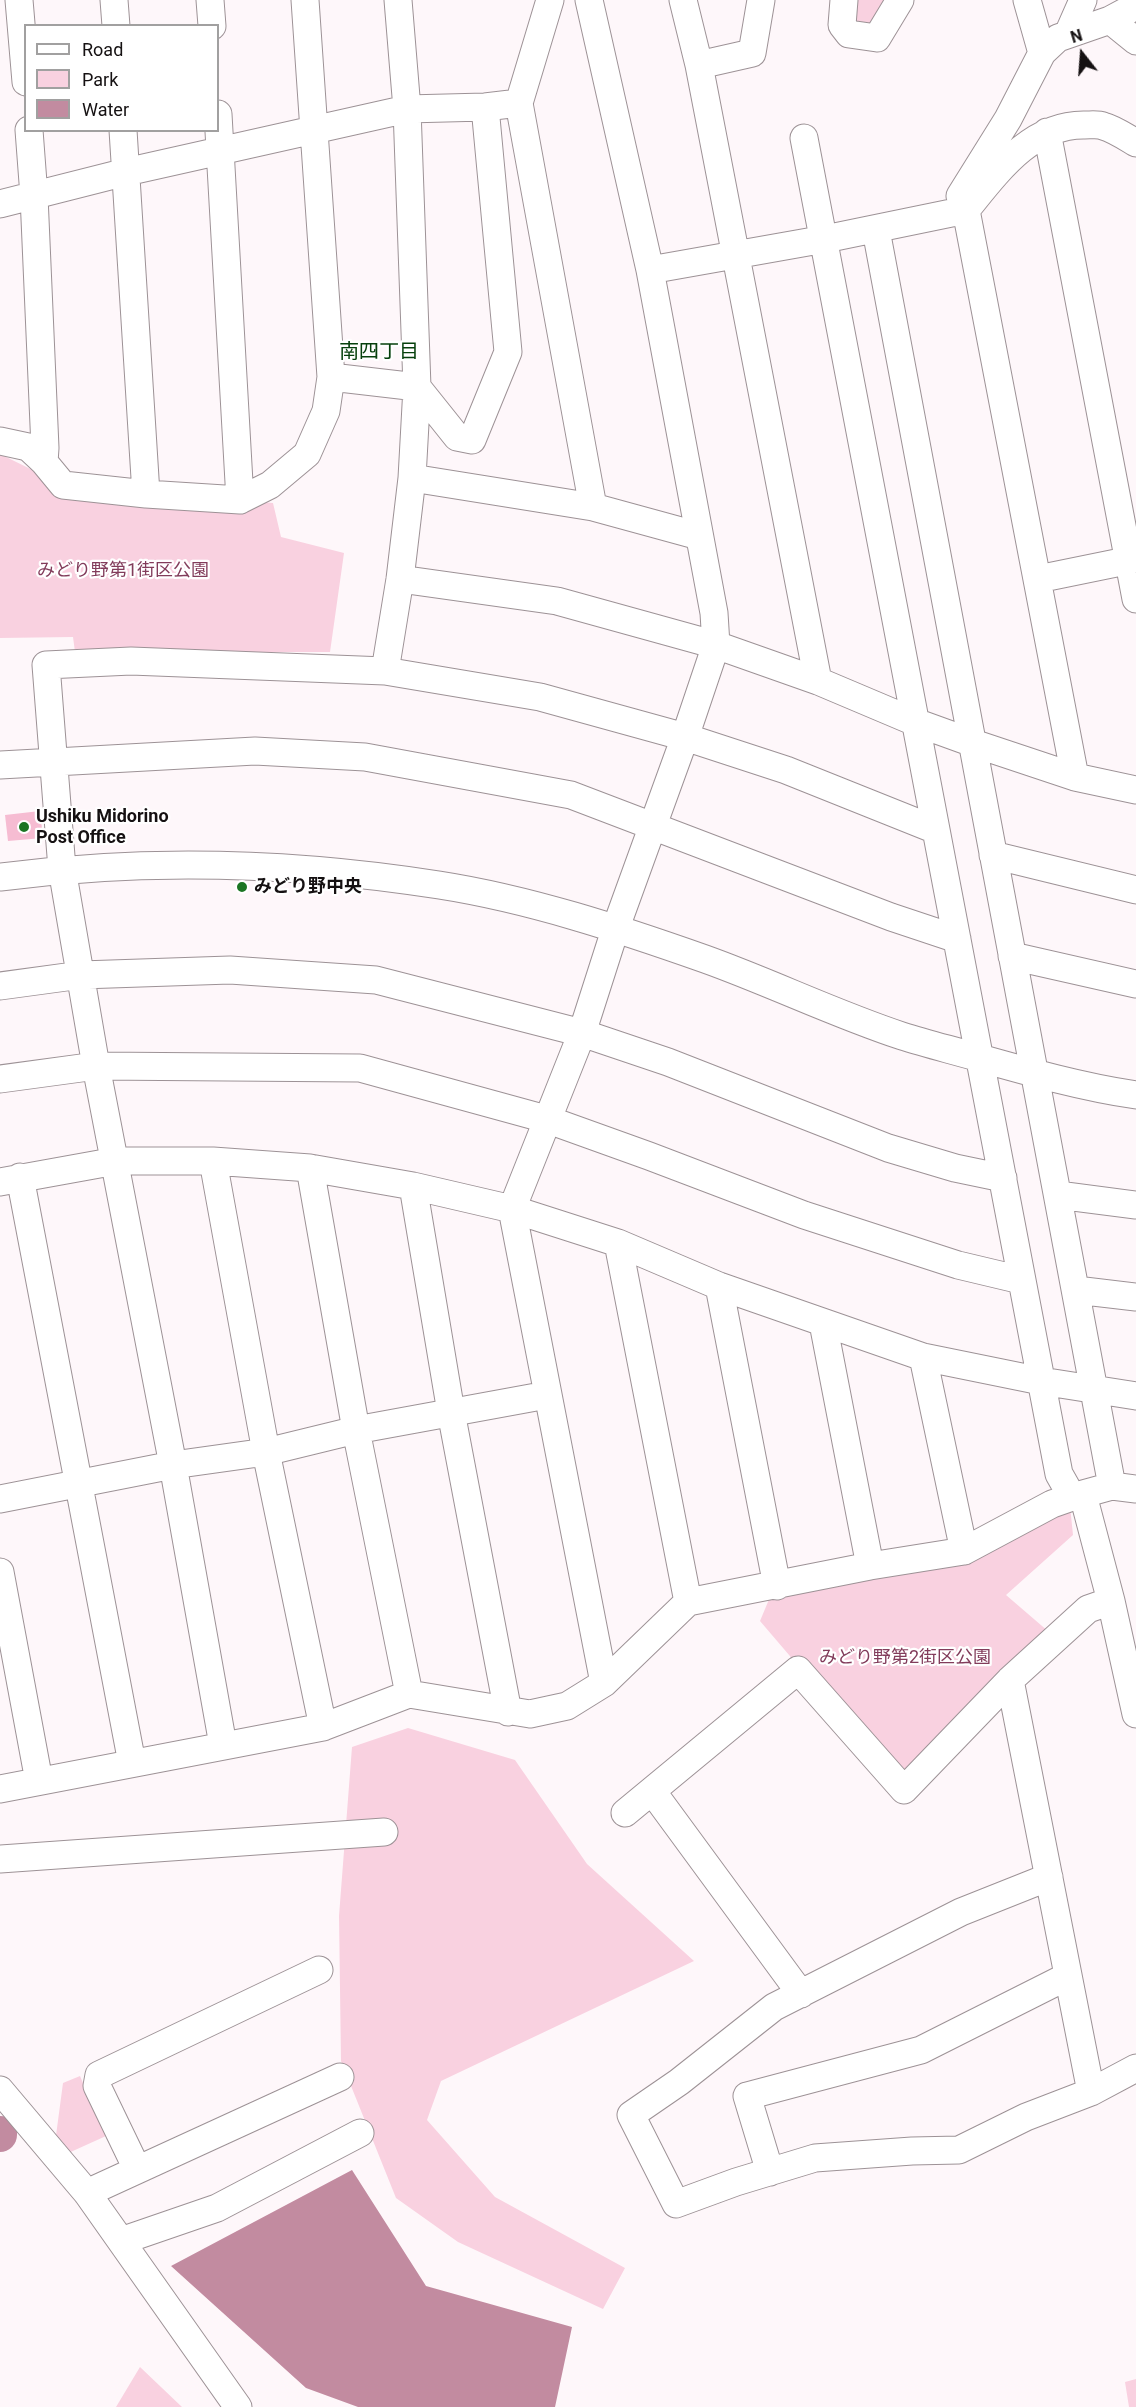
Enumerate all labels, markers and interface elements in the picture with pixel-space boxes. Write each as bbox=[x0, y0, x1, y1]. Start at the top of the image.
legend bbox=[24, 24, 219, 132]
north arrow bbox=[1052, 24, 1112, 84]
text: N bbox=[1068, 26, 1085, 47]
text: Road bbox=[82, 39, 123, 60]
text: Park bbox=[82, 69, 118, 90]
text: Water bbox=[82, 99, 129, 120]
district label: 南四丁目 bbox=[339, 341, 419, 365]
park label: みどり野第1街区公園 bbox=[37, 560, 209, 582]
place label: Ushiku Midorino Post Office bbox=[36, 806, 169, 848]
marker: Ushiku Midorino Post Office bbox=[17, 820, 31, 834]
place label: みどり野中央 bbox=[254, 876, 362, 898]
marker: みどり野中央 bbox=[235, 880, 249, 894]
park label: みどり野第2街区公園 bbox=[819, 1647, 991, 1669]

